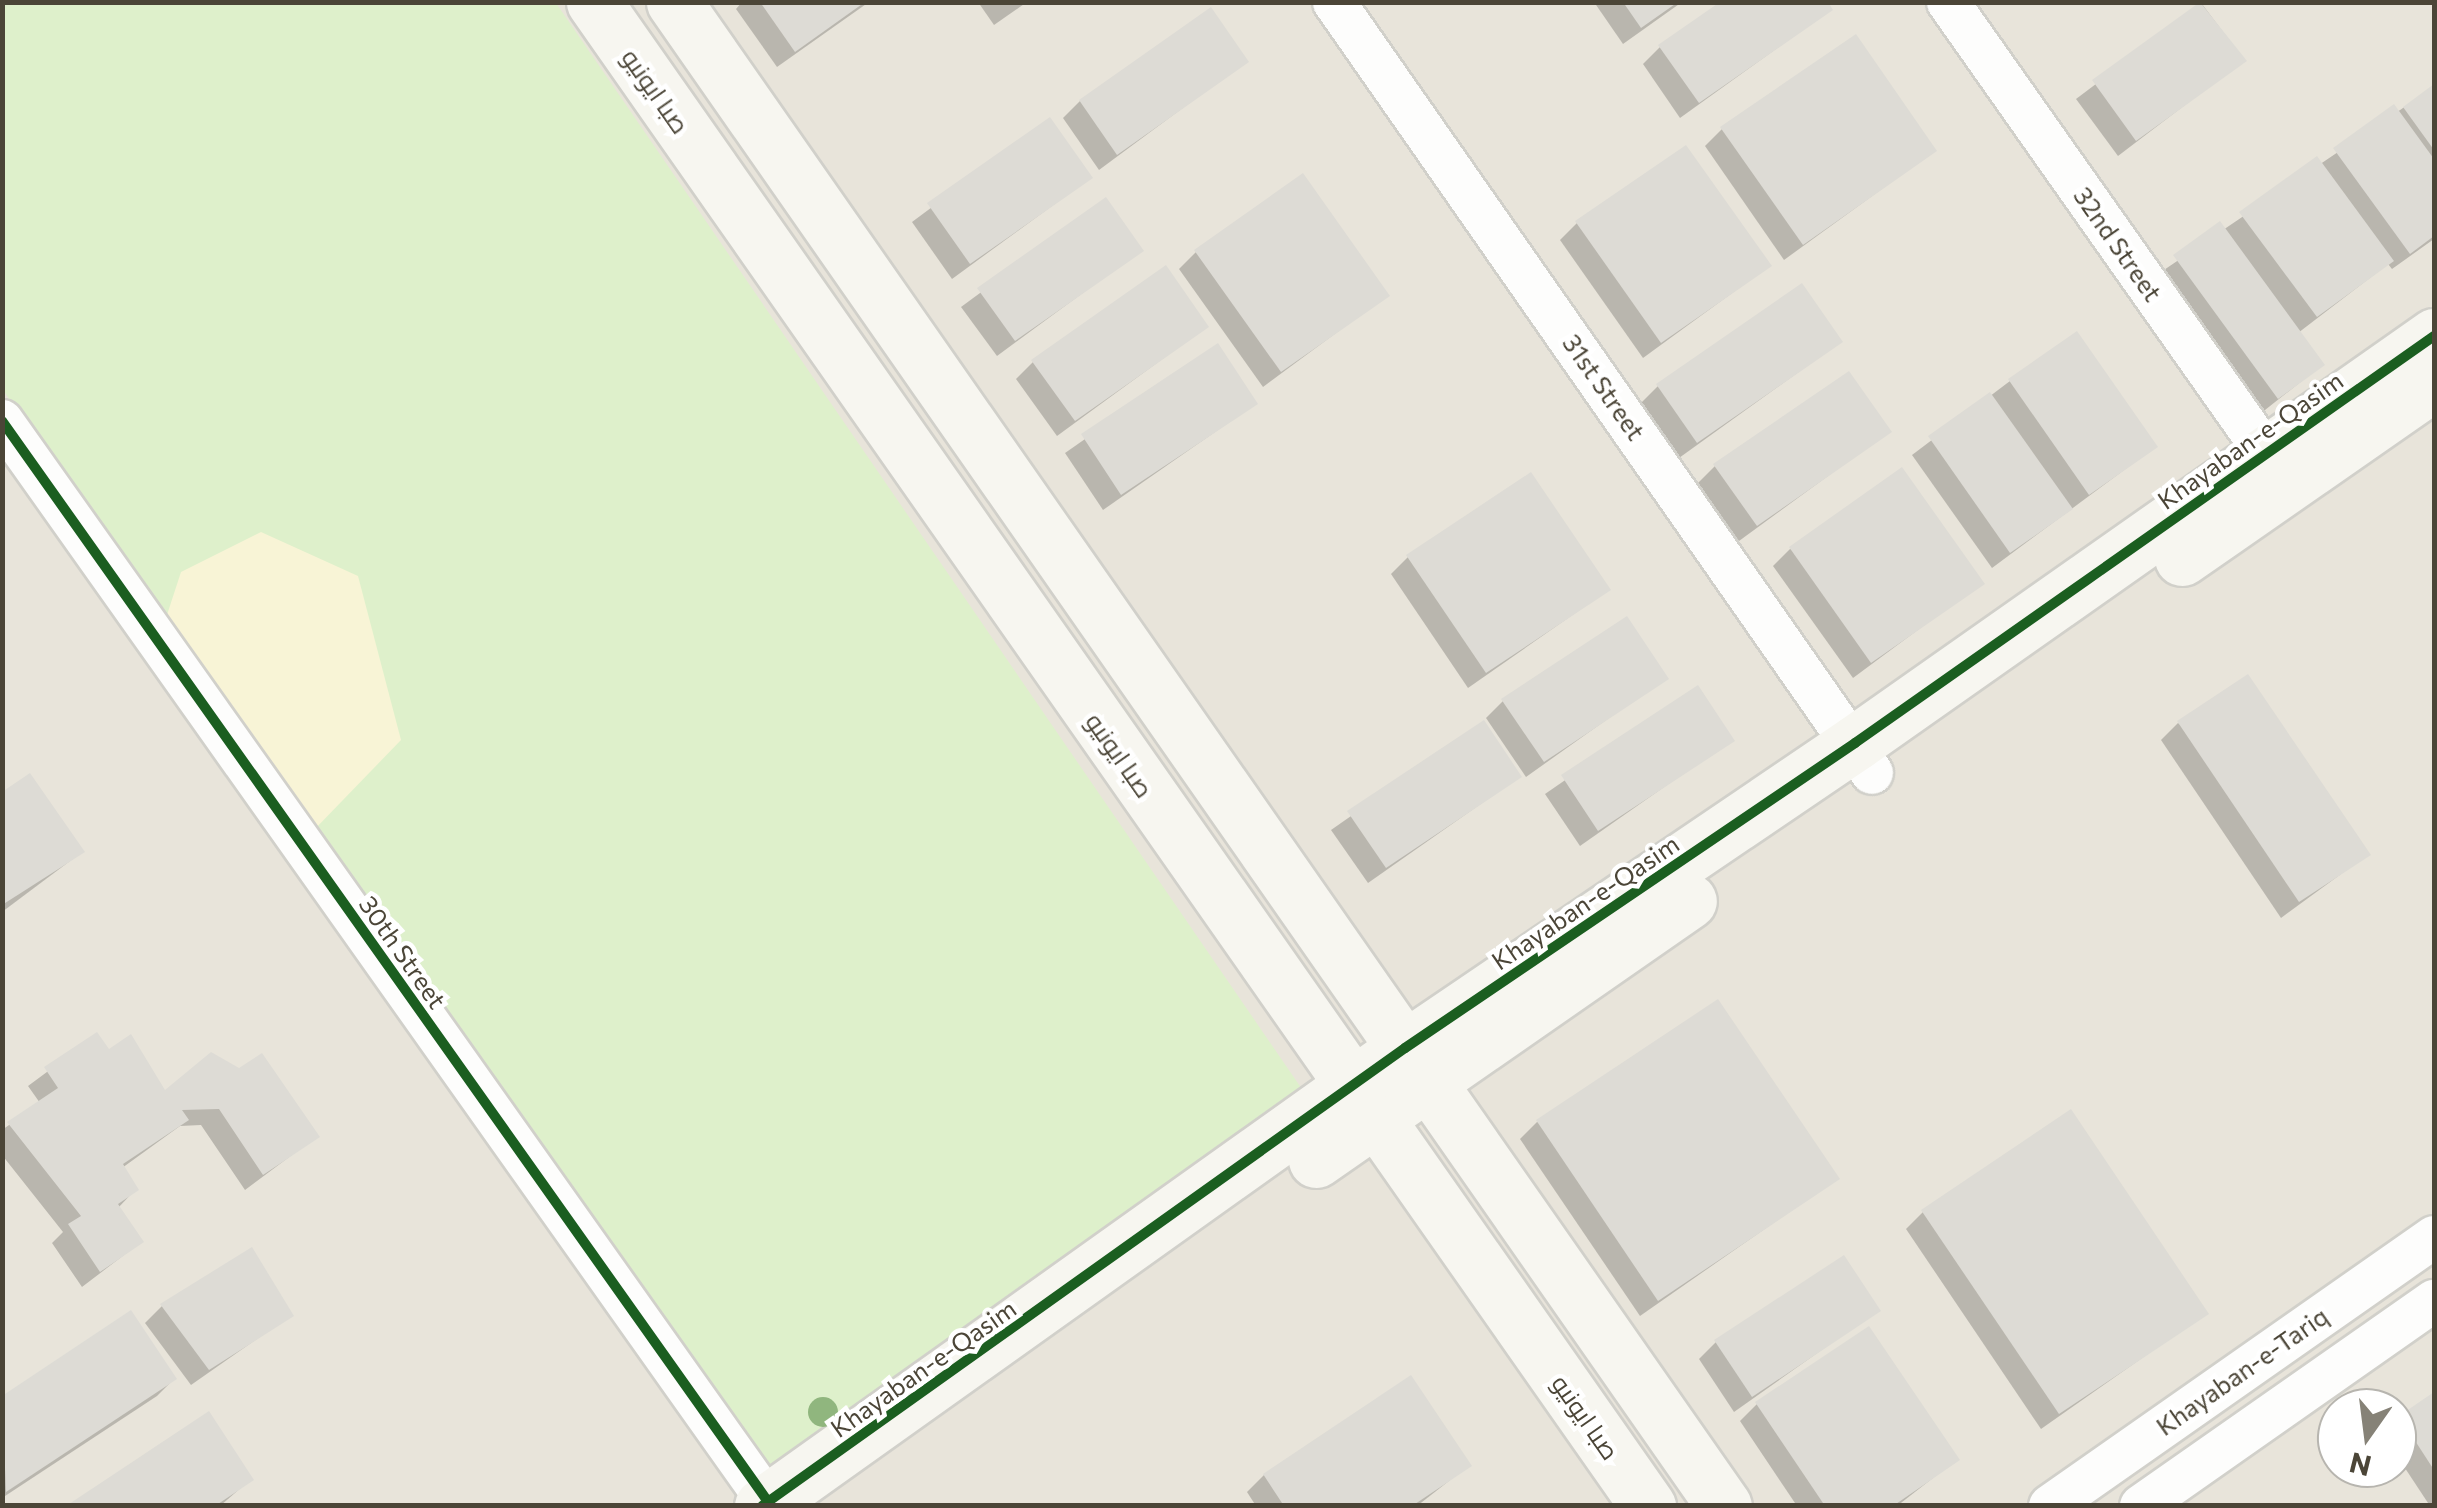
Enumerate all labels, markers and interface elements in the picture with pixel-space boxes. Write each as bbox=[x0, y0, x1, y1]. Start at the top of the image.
street label: صبا ایونیو bbox=[616, 43, 696, 139]
street label: 32nd Street bbox=[2068, 181, 2168, 307]
street label: 31st Street bbox=[1557, 328, 1651, 446]
street label: Khayaban-e-Qasim bbox=[2152, 365, 2348, 515]
street label: صبا ایونیو bbox=[1080, 707, 1160, 803]
street label: Khayaban-e-Qasim bbox=[1486, 828, 1684, 976]
street label: 30th Street bbox=[353, 890, 453, 1014]
street label: Khayaban-e-Qasim bbox=[825, 1293, 1021, 1443]
street label: Khayaban-e-Tariq bbox=[2150, 1301, 2334, 1441]
street label: صبا ایونیو bbox=[1546, 1369, 1626, 1465]
north arrow bbox=[2317, 1388, 2417, 1488]
text: N bbox=[2346, 1446, 2375, 1484]

